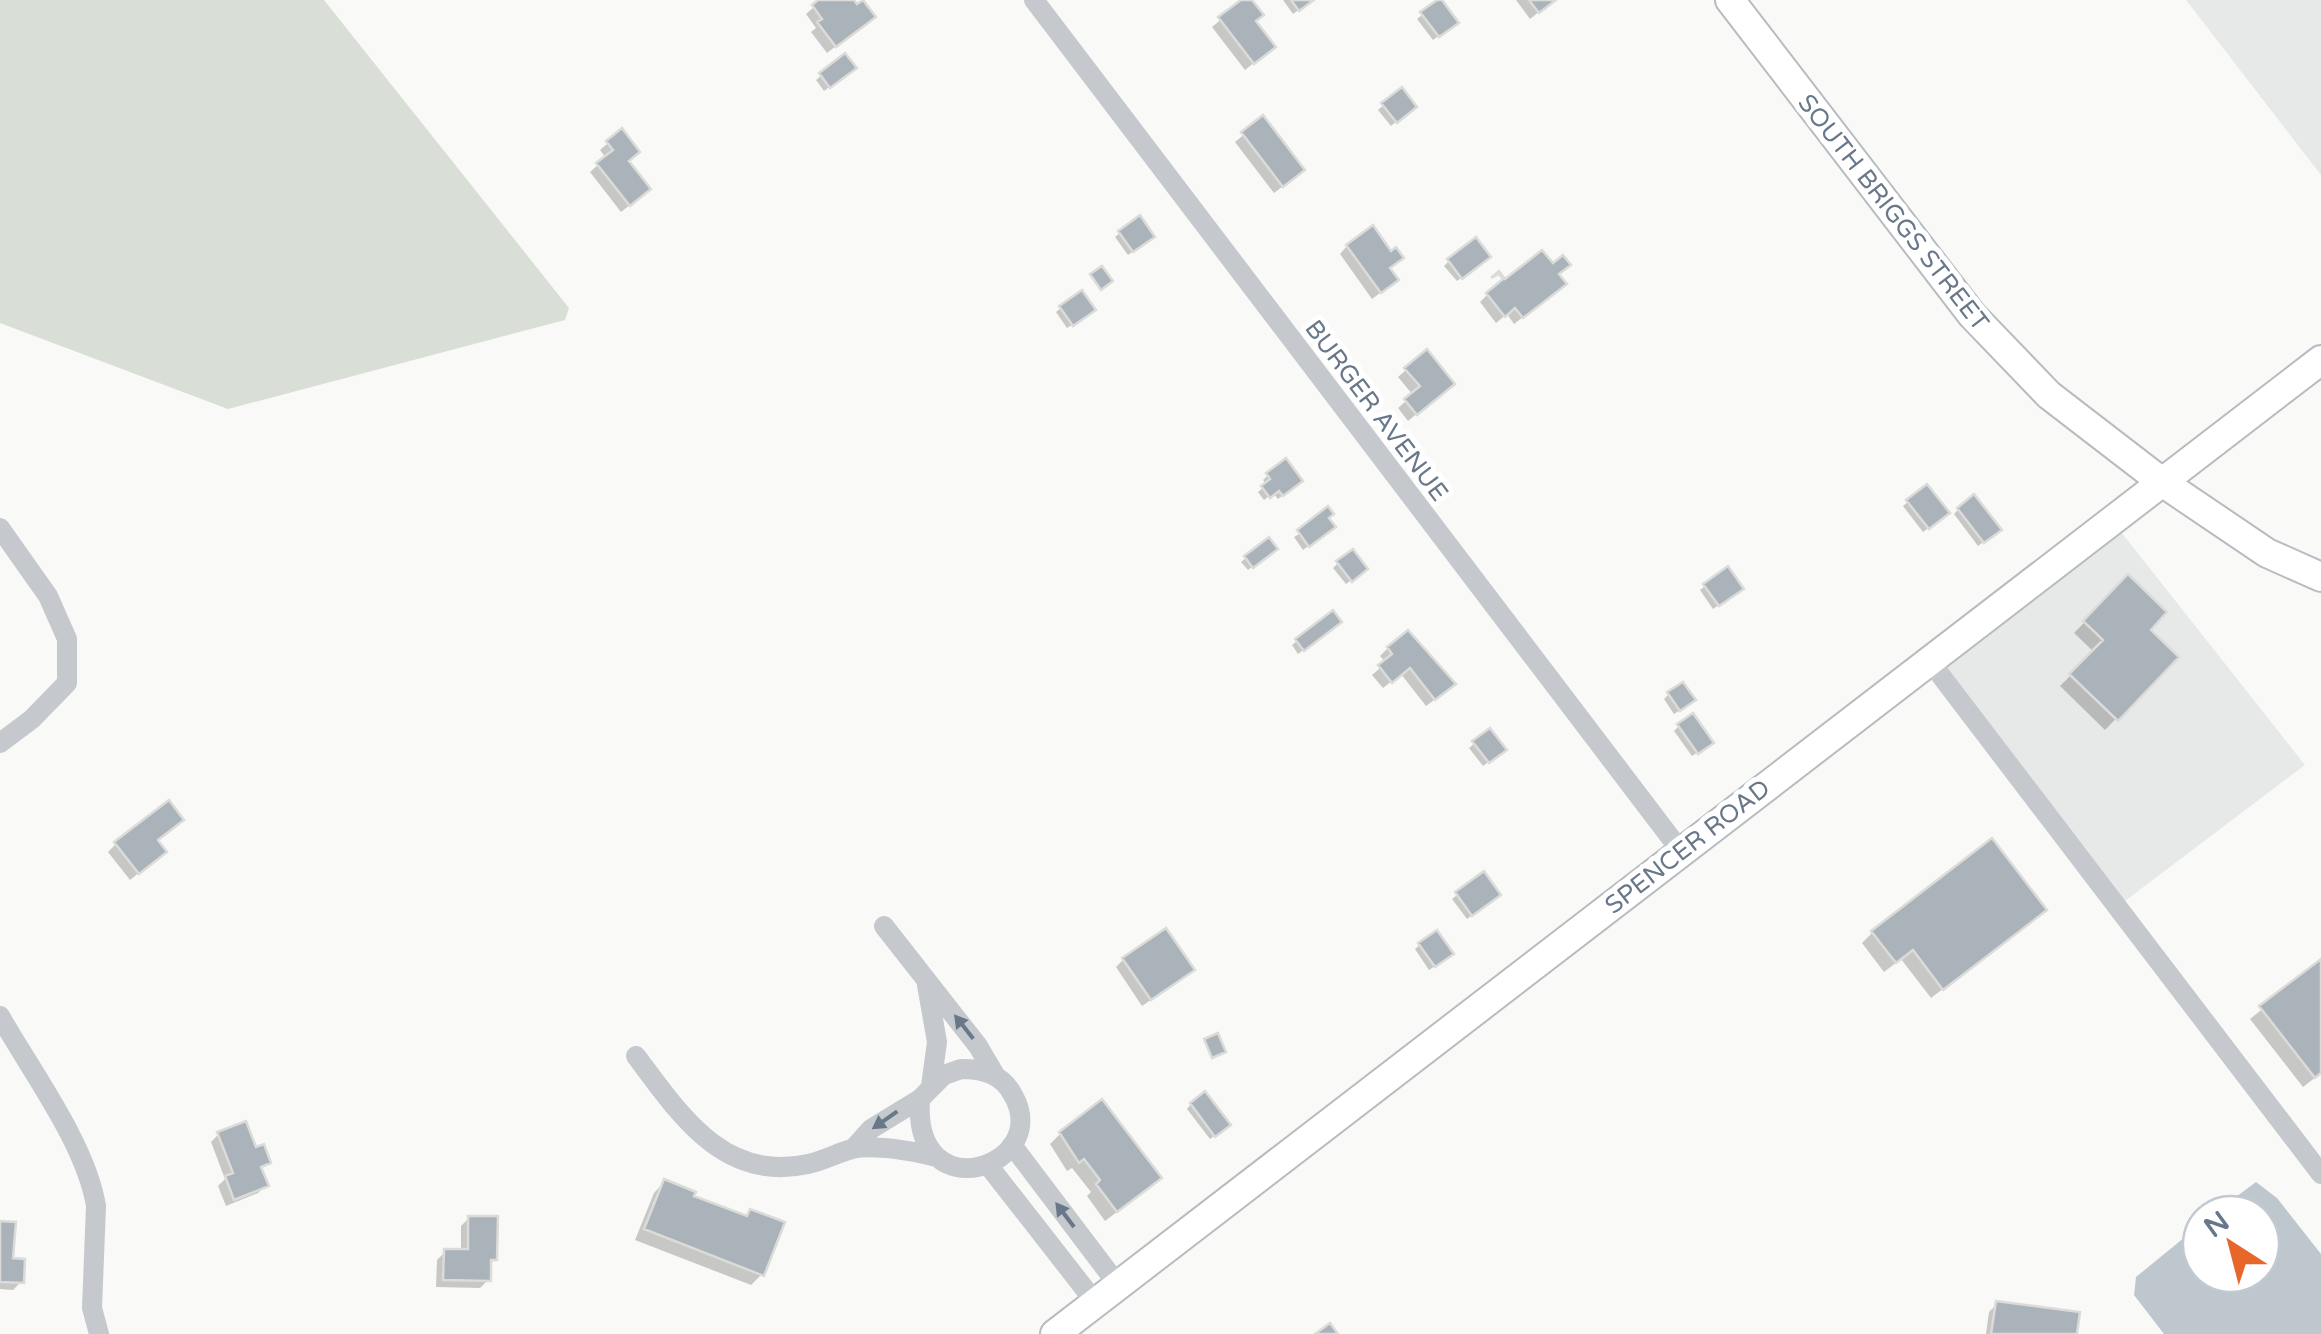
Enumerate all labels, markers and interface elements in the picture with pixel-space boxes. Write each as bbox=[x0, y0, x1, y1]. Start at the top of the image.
street label: SOUTH BRIGGS STREET bbox=[1792, 88, 1995, 337]
street label: BURGER AVENUE bbox=[1298, 314, 1454, 507]
street label: SPENCER ROAD bbox=[1599, 773, 1776, 920]
one-way arrow bbox=[954, 1014, 974, 1040]
one-way arrow bbox=[871, 1110, 898, 1129]
north arrow bbox=[2181, 1194, 2281, 1294]
one-way arrow bbox=[1055, 1202, 1075, 1228]
text: N bbox=[2198, 1204, 2236, 1245]

